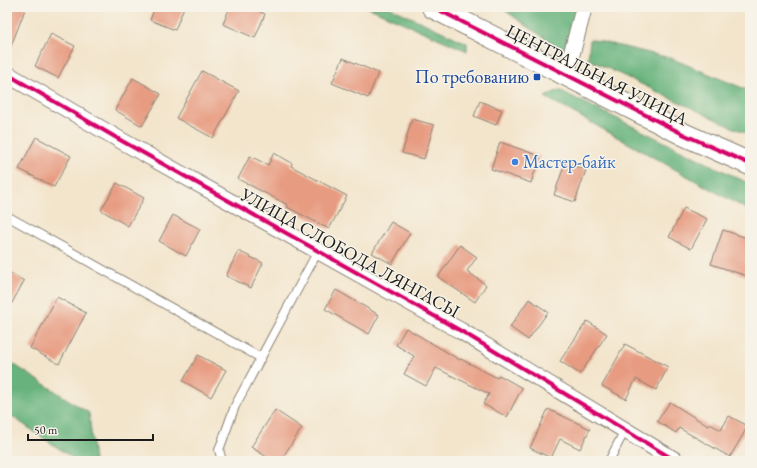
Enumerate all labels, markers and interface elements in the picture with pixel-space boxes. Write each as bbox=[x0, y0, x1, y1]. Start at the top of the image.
street label: ЦЕНТРАЛЬНАЯ УЛИЦА bbox=[503, 19, 692, 131]
place label: По требованию bbox=[415, 65, 529, 88]
marker: По требованию bbox=[532, 72, 542, 82]
place label: Мастер-байк bbox=[523, 150, 616, 173]
marker: Мастер-байк bbox=[510, 157, 520, 167]
street label: УЛИЦА СЛОБОДА ЛЯНГАСЫ bbox=[236, 182, 464, 323]
scale bar bbox=[28, 416, 153, 442]
text: 50 m bbox=[34, 422, 58, 438]

